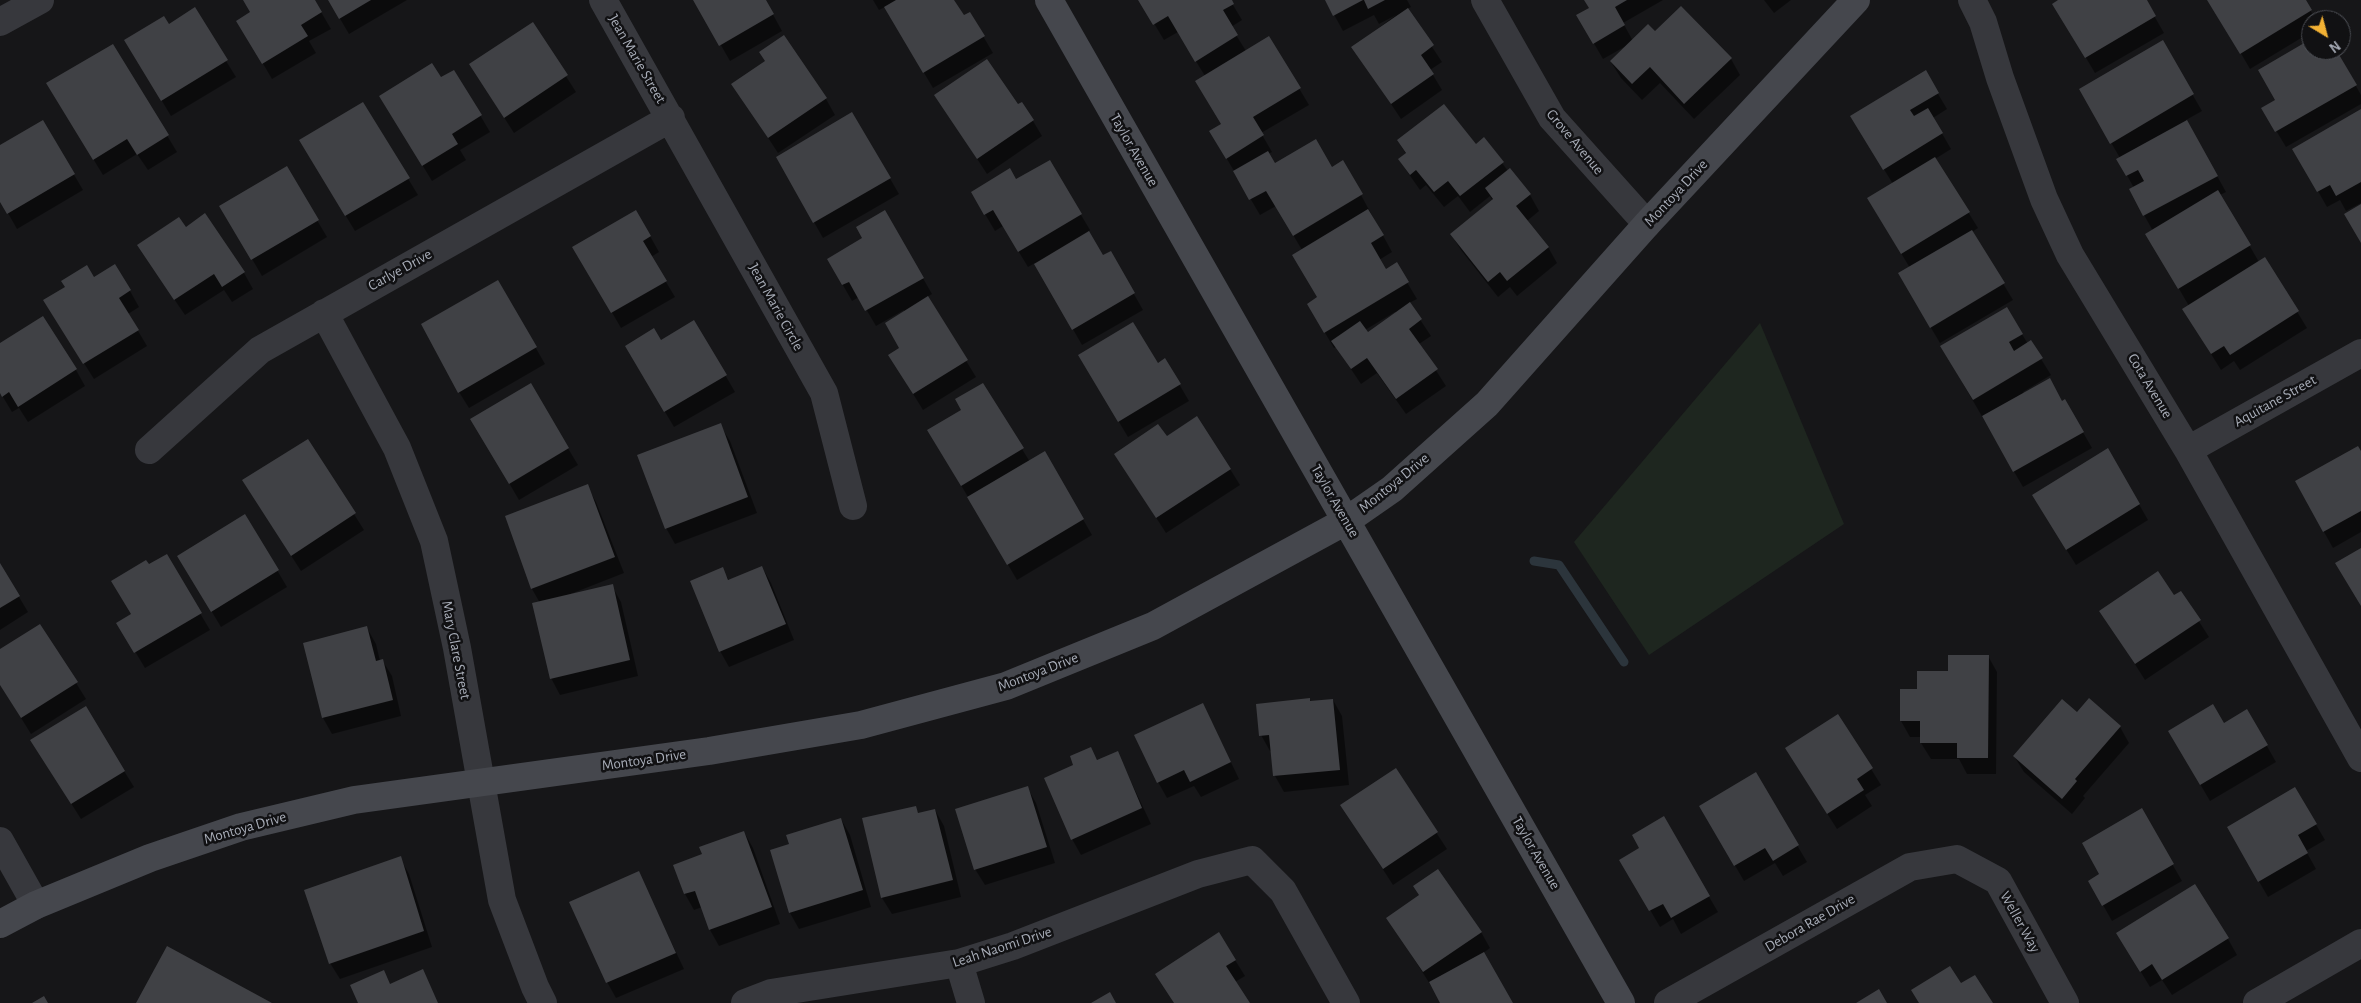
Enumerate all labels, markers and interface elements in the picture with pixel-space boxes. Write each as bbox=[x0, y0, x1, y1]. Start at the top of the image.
north arrow bbox=[2301, 10, 2351, 60]
street label: Jean Marie Street bbox=[604, 11, 670, 107]
text: N bbox=[2326, 38, 2343, 55]
street label: Grove Avenue bbox=[1542, 106, 1608, 178]
street label: Taylor Avenue bbox=[1106, 110, 1162, 190]
street label: Montoya Drive bbox=[1640, 156, 1712, 230]
street label: Carlye Drive bbox=[365, 245, 435, 295]
street label: Jean Marie Circle bbox=[745, 260, 807, 354]
street label: Cota Avenue bbox=[2124, 350, 2176, 422]
street label: Aquitane Street bbox=[2231, 371, 2319, 431]
street label: Montoya Drive bbox=[1355, 449, 1433, 517]
street label: Taylor Avenue bbox=[1307, 461, 1363, 541]
street label: Mary Clare Street bbox=[438, 599, 474, 701]
street label: Montoya Drive bbox=[995, 648, 1081, 696]
street label: Montoya Drive bbox=[601, 745, 687, 775]
street label: Montoya Drive bbox=[202, 808, 288, 848]
street label: Taylor Avenue bbox=[1508, 813, 1564, 893]
street label: Weller Way bbox=[1996, 888, 2044, 956]
street label: Debora Rae Drive bbox=[1762, 890, 1858, 956]
street label: Leah Naomi Drive bbox=[950, 922, 1054, 972]

